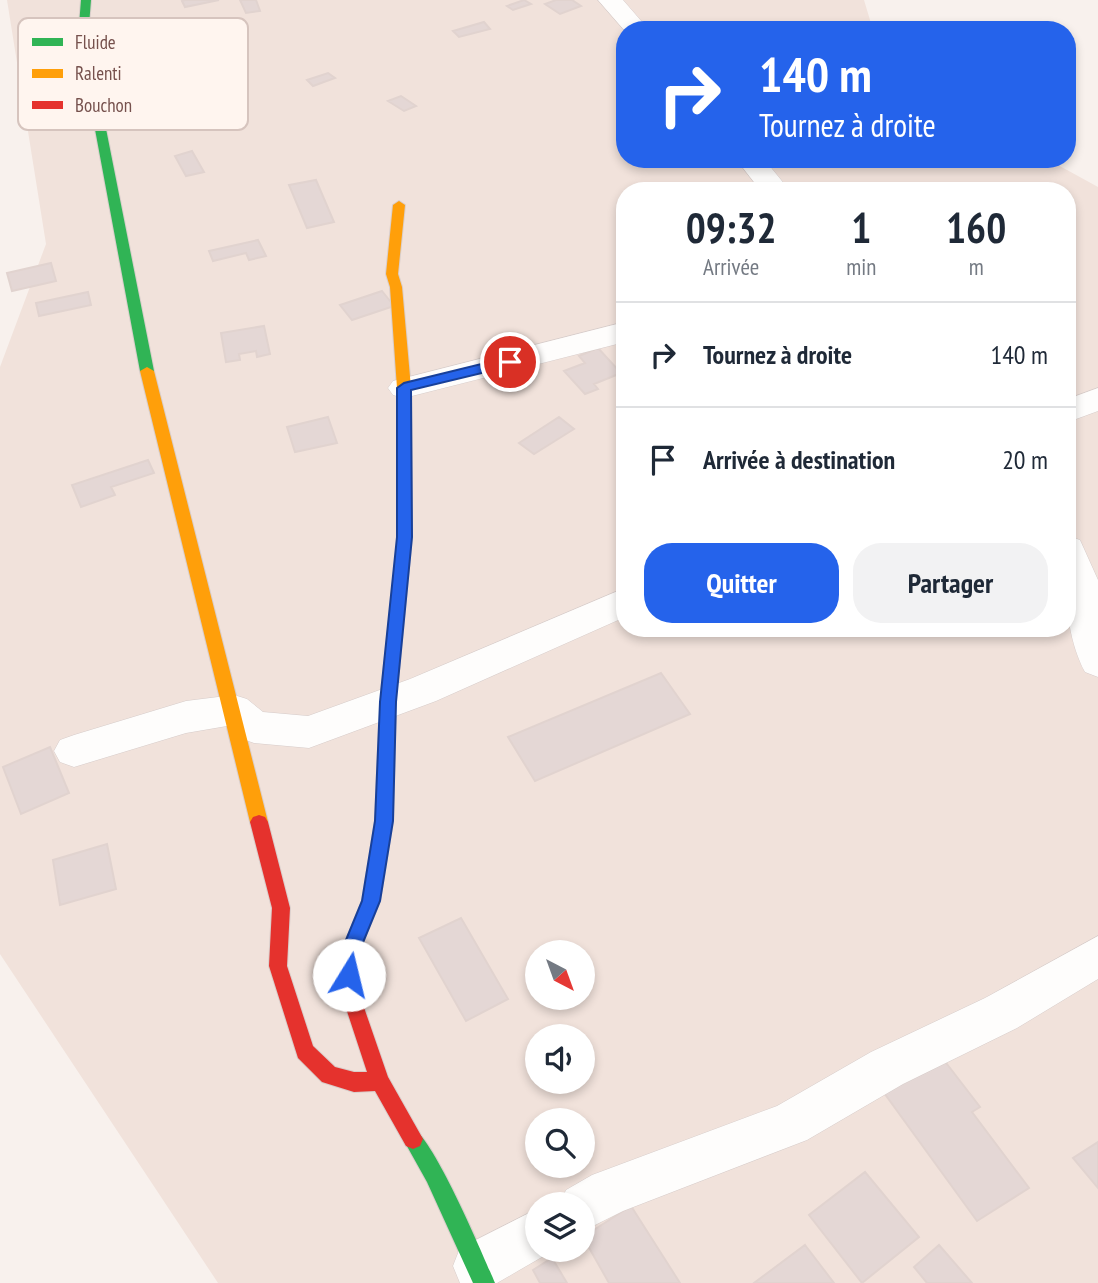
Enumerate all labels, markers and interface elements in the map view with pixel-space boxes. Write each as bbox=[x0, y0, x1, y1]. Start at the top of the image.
legend bbox=[18, 18, 248, 130]
text: Fluide bbox=[75, 30, 116, 54]
text: 140 m bbox=[759, 42, 872, 106]
icon: right bbox=[644, 49, 735, 140]
text: Ralenti bbox=[75, 61, 122, 85]
text: Bouchon bbox=[75, 93, 132, 117]
text: Tournez à droite bbox=[759, 104, 936, 146]
text: 09:32 bbox=[686, 200, 777, 255]
text: 1 bbox=[851, 200, 871, 255]
text: 160 bbox=[946, 200, 1006, 255]
text: Arrivée bbox=[703, 252, 759, 281]
text: min bbox=[846, 252, 876, 281]
text: m bbox=[969, 252, 984, 281]
pin bbox=[480, 332, 540, 392]
icon: right bbox=[644, 336, 682, 374]
text: Tournez à droite bbox=[703, 338, 852, 371]
text: 140 m bbox=[990, 338, 1048, 371]
icon: arrive bbox=[491, 343, 529, 381]
icon: arrive bbox=[644, 441, 682, 479]
text: Arrivée à destination bbox=[703, 443, 895, 476]
text: 20 m bbox=[1002, 443, 1048, 476]
button: Quitter bbox=[644, 543, 839, 623]
button: Partager bbox=[853, 543, 1048, 623]
position arrow bbox=[312, 938, 386, 1012]
north arrow bbox=[525, 940, 595, 1010]
map controls bbox=[525, 940, 595, 1262]
button: sound bbox=[525, 1024, 595, 1094]
button: search bbox=[525, 1108, 595, 1178]
button: layers bbox=[525, 1192, 595, 1262]

